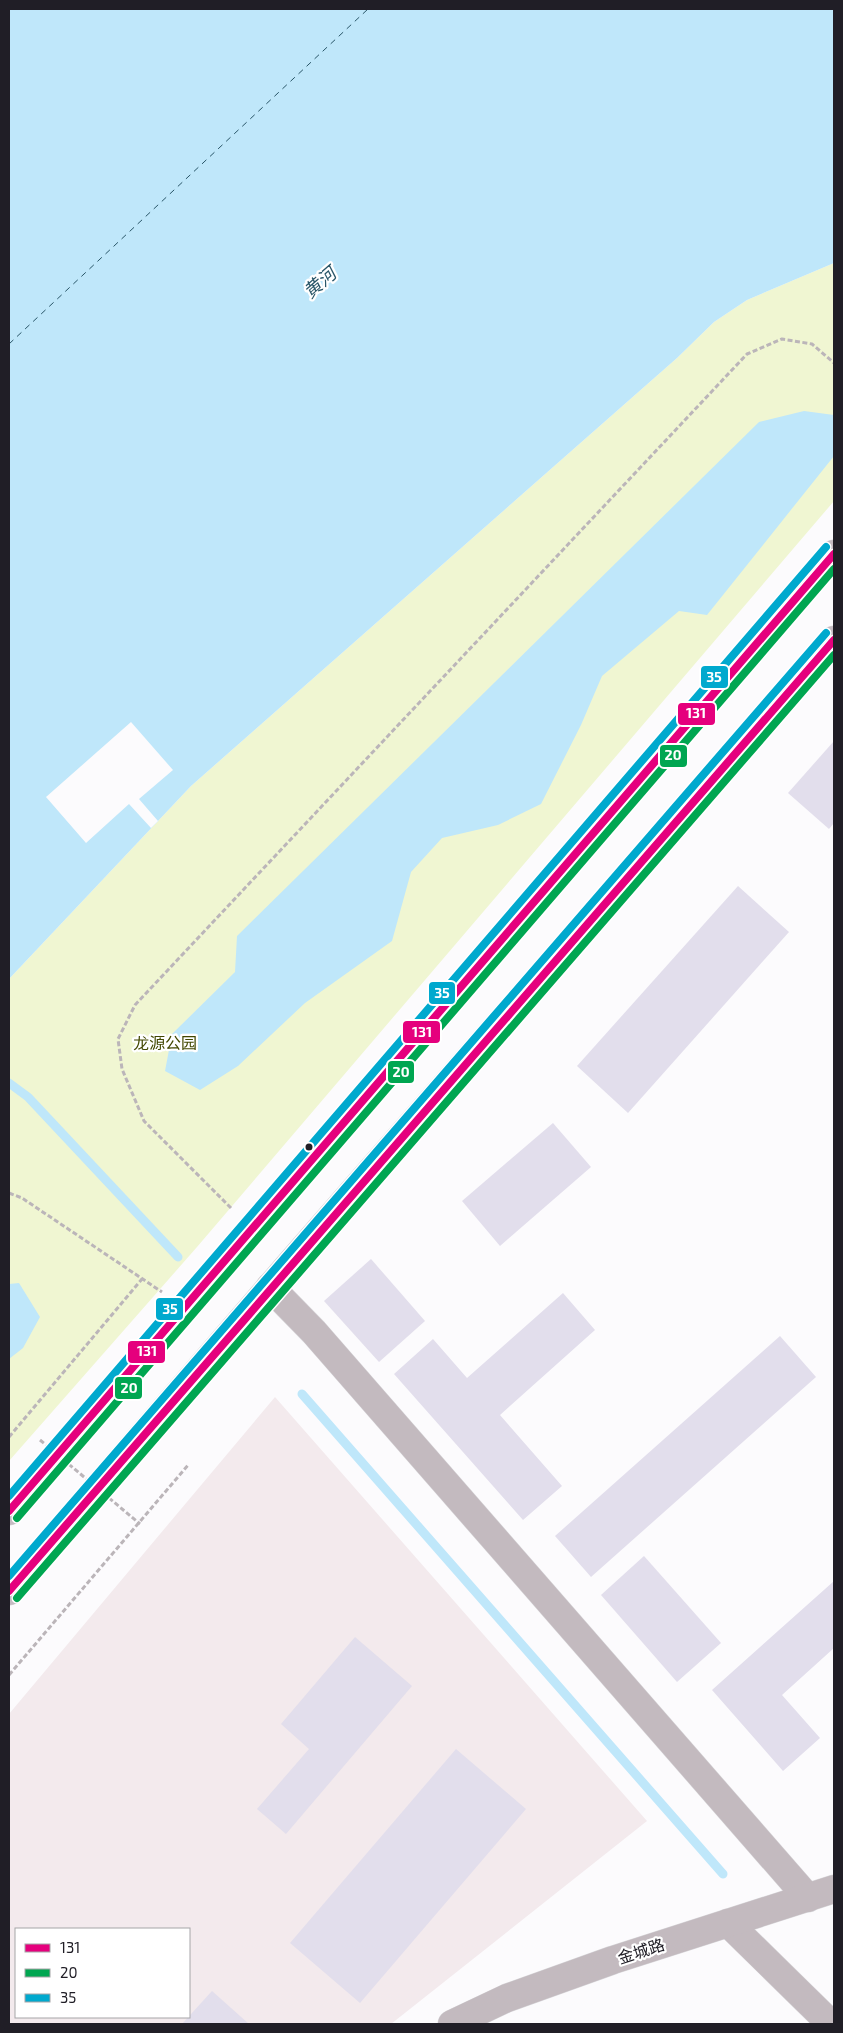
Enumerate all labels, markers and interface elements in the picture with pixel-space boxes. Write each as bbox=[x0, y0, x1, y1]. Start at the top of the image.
water label: 黄河 bbox=[299, 260, 342, 302]
line badge: 35 bbox=[700, 665, 729, 689]
text: 35 bbox=[706, 668, 722, 685]
line badge: 131 bbox=[677, 702, 716, 726]
text: 131 bbox=[686, 704, 706, 721]
line badge: 20 bbox=[659, 744, 688, 768]
text: 20 bbox=[665, 746, 682, 763]
line badge: 35 bbox=[428, 981, 456, 1005]
text: 35 bbox=[434, 984, 450, 1001]
line badge: 131 bbox=[402, 1020, 441, 1044]
text: 131 bbox=[412, 1023, 432, 1040]
park label: 龙源公园 bbox=[133, 1033, 197, 1052]
line badge: 20 bbox=[387, 1060, 415, 1084]
text: 20 bbox=[393, 1063, 410, 1080]
unlabelled marker bbox=[304, 1142, 314, 1152]
line badge: 35 bbox=[155, 1297, 184, 1321]
text: 35 bbox=[162, 1300, 178, 1317]
line badge: 131 bbox=[127, 1340, 166, 1364]
text: 131 bbox=[137, 1342, 157, 1359]
line badge: 20 bbox=[114, 1376, 143, 1400]
text: 20 bbox=[121, 1379, 138, 1396]
legend bbox=[15, 1928, 190, 2018]
street label: 金城路 bbox=[615, 1934, 667, 1967]
text: 131 bbox=[60, 1938, 80, 1956]
text: 20 bbox=[60, 1963, 77, 1981]
text: 35 bbox=[60, 1988, 76, 2006]

